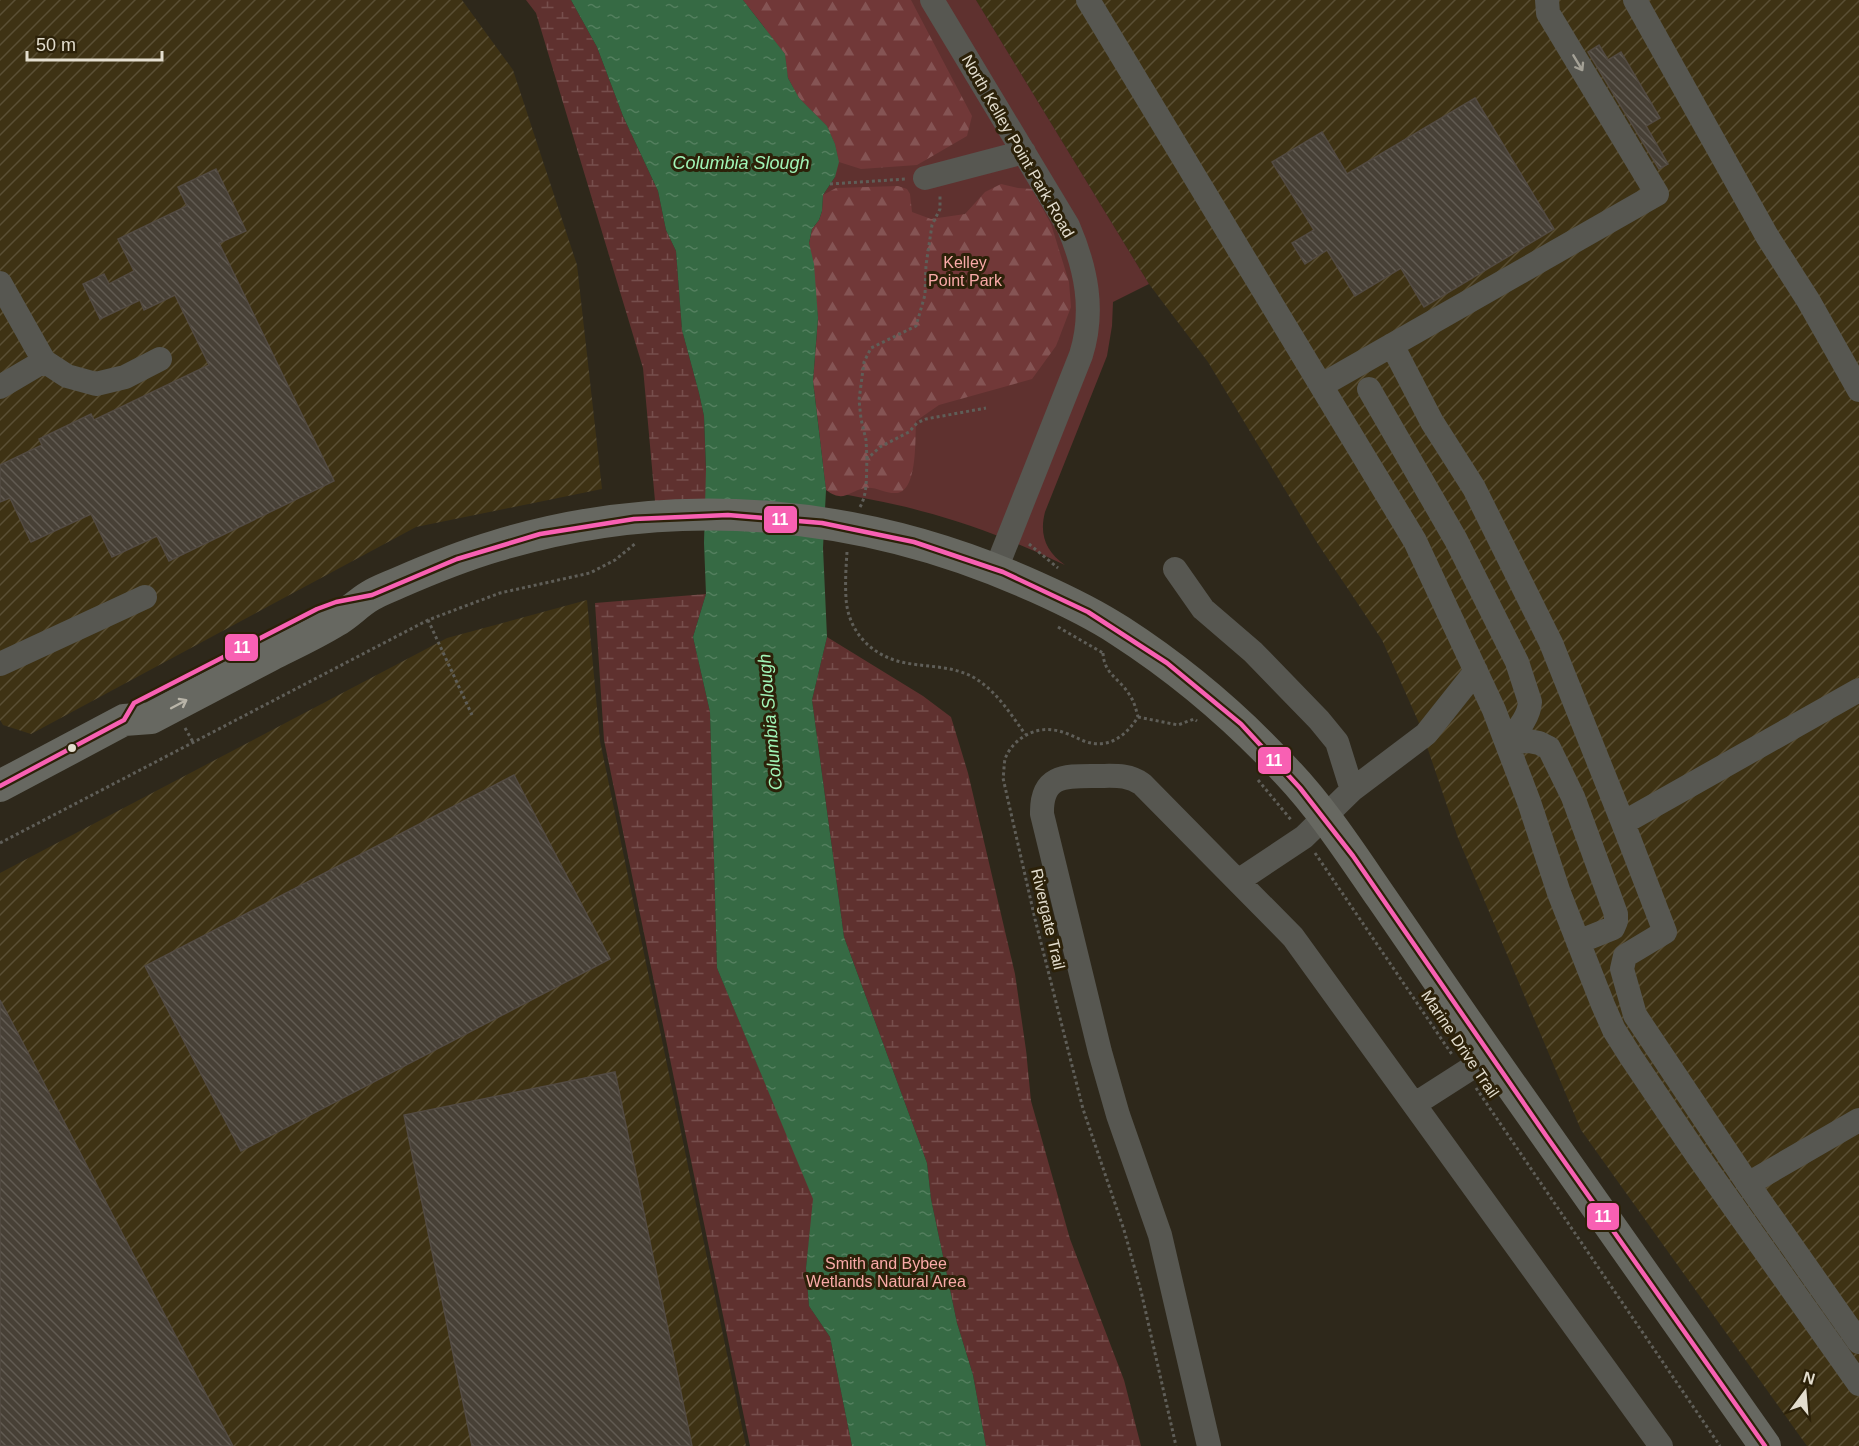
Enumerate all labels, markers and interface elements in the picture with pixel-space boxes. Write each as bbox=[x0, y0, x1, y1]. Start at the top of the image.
scale bar bbox=[27, 24, 162, 62]
text: 50 m bbox=[36, 35, 76, 55]
street label: North Kelley Point Park Road bbox=[959, 52, 1077, 240]
one-way arrow bbox=[1572, 54, 1584, 71]
water label: Columbia Slough bbox=[672, 153, 810, 173]
park label: Kelley Point Park bbox=[928, 254, 1003, 289]
line badge: 11 bbox=[763, 505, 798, 534]
text: 11 bbox=[772, 511, 789, 528]
line badge: 11 bbox=[224, 633, 259, 662]
text: 11 bbox=[234, 639, 251, 656]
water label: Columbia Slough bbox=[754, 653, 786, 791]
one-way arrow bbox=[170, 698, 187, 710]
unlabelled marker bbox=[66, 742, 78, 754]
line badge: 11 bbox=[1257, 746, 1292, 775]
text: 11 bbox=[1266, 752, 1283, 769]
street label: Rivergate Trail bbox=[1028, 867, 1068, 971]
street label: Marine Drive Trail bbox=[1418, 987, 1502, 1101]
line badge: 11 bbox=[1586, 1202, 1620, 1231]
text: 11 bbox=[1595, 1208, 1612, 1225]
park label: Smith and Bybee Wetlands Natural Area bbox=[806, 1255, 966, 1290]
north arrow bbox=[1775, 1362, 1835, 1422]
text: N bbox=[1801, 1368, 1817, 1388]

